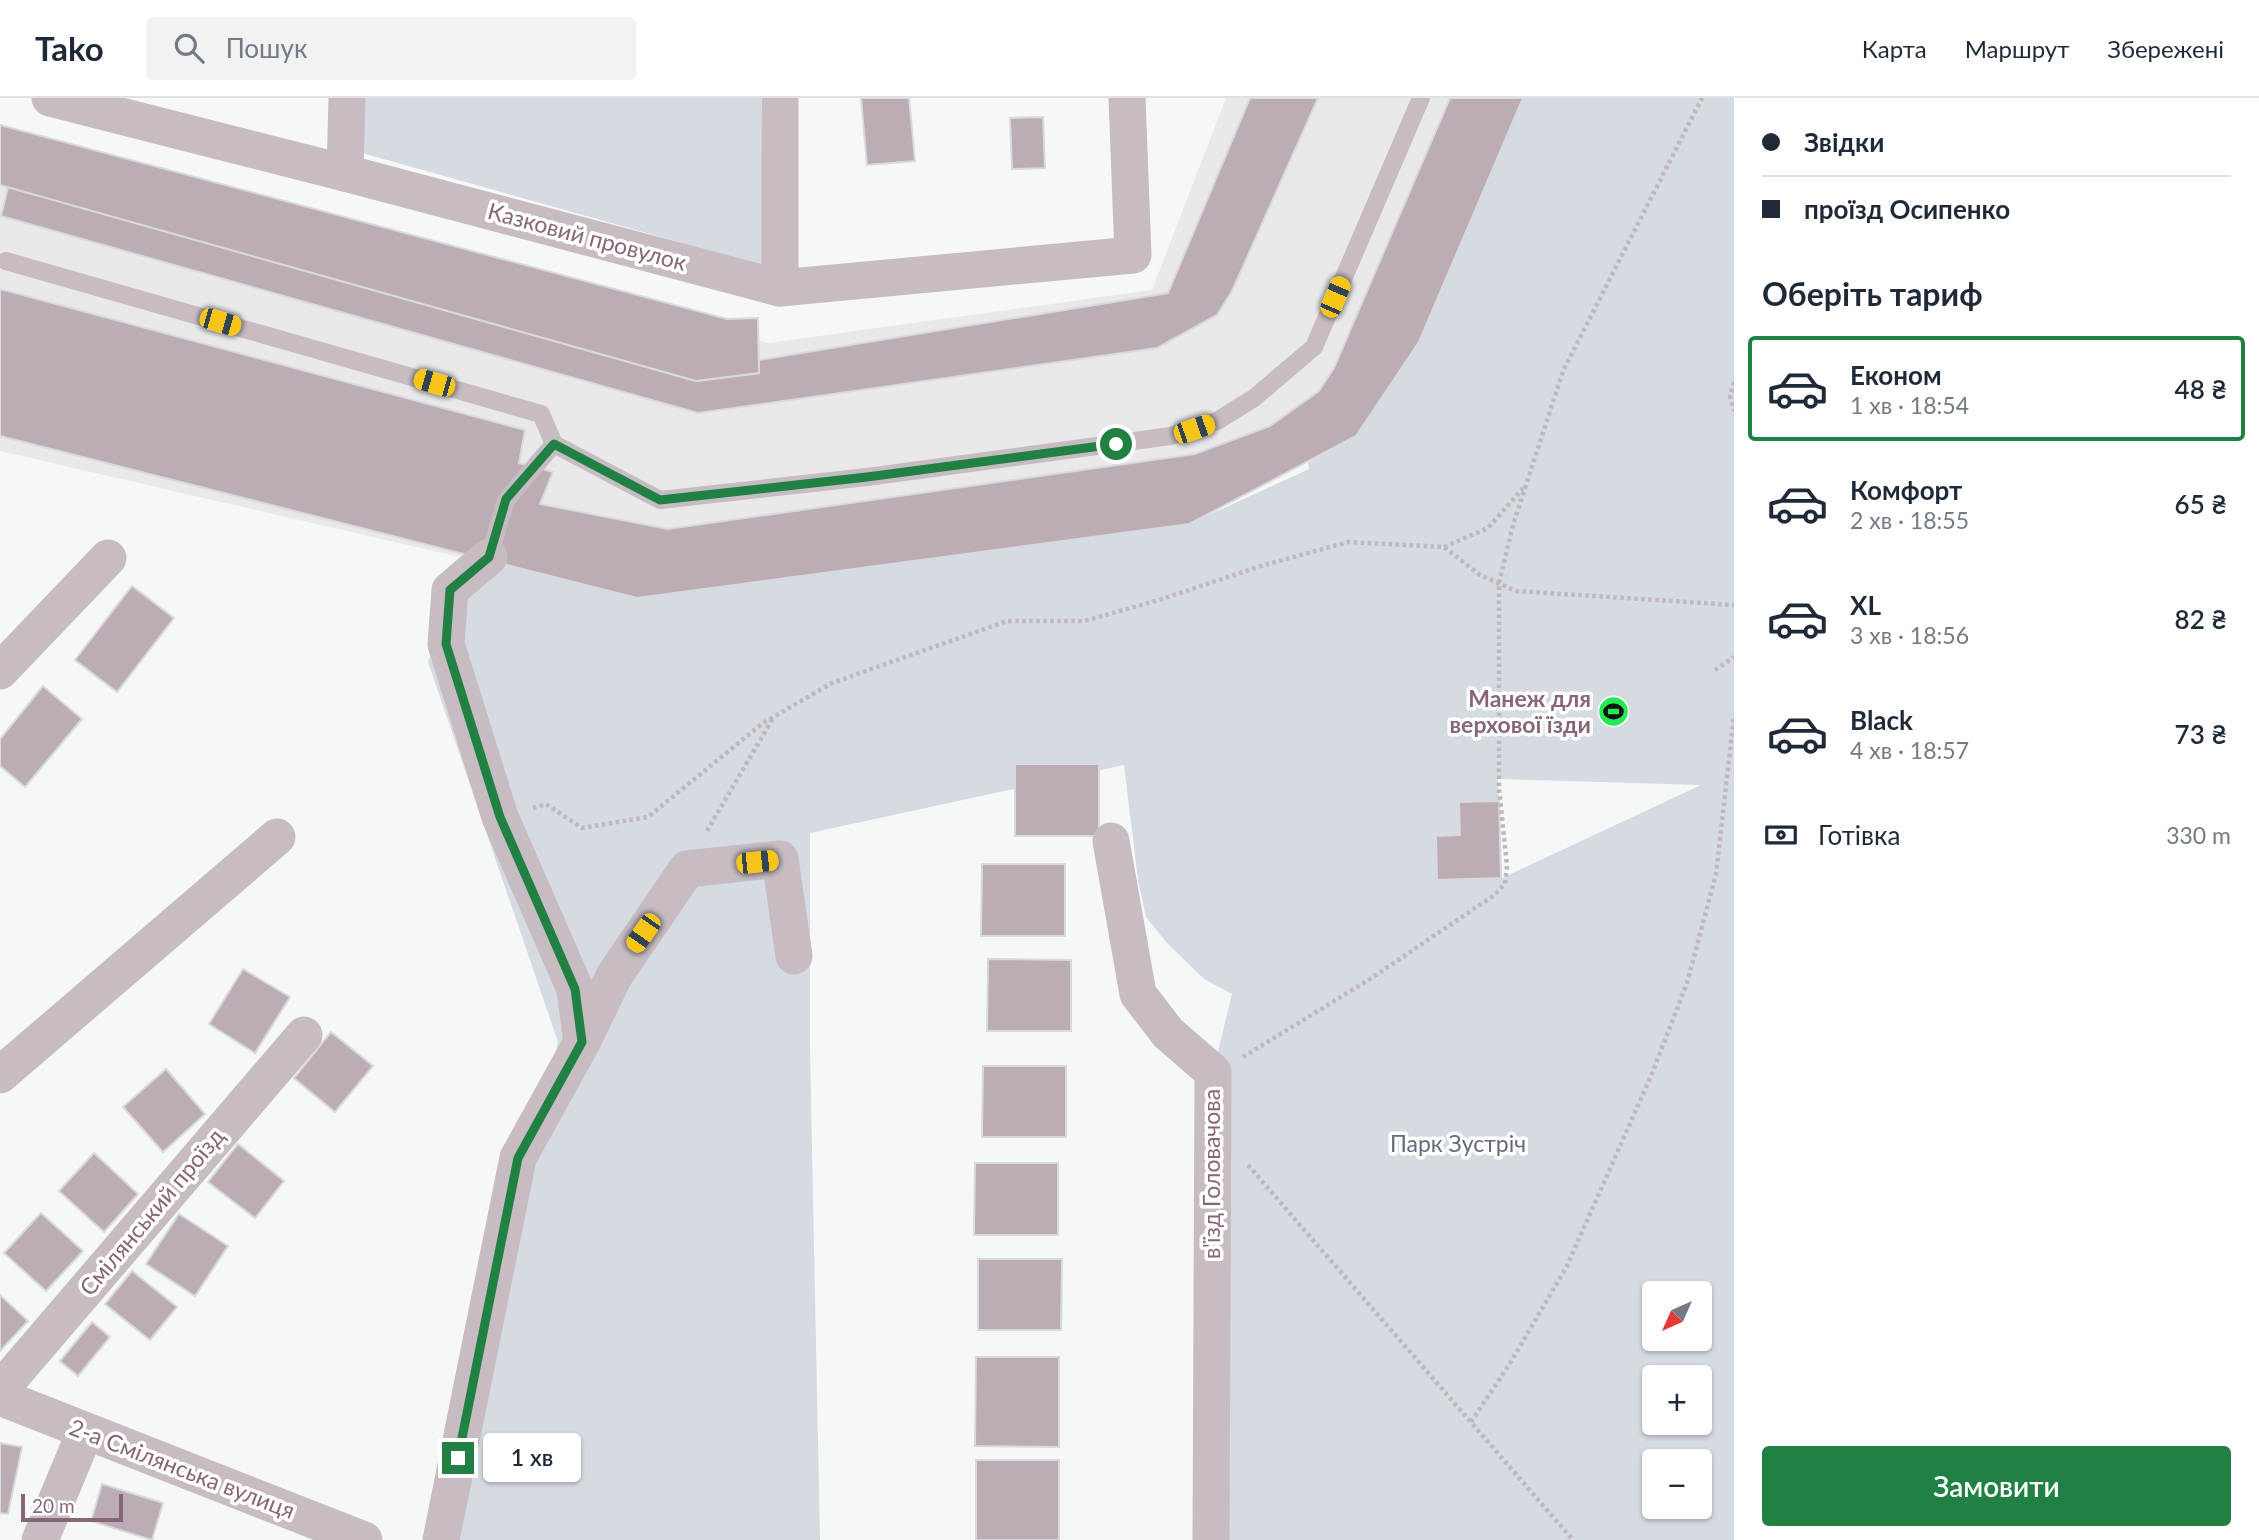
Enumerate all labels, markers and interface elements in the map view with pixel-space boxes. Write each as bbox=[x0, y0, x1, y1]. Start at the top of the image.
search box bbox=[146, 17, 636, 80]
text: Tako bbox=[35, 28, 104, 68]
icon: search bbox=[170, 29, 208, 67]
text: Пошук bbox=[226, 32, 307, 64]
text: Карта bbox=[1862, 34, 1927, 63]
text: Маршрут bbox=[1965, 34, 2069, 63]
text: Збережені bbox=[2107, 34, 2224, 63]
text: Звідки bbox=[1804, 126, 1884, 158]
text: проїзд Осипенко bbox=[1804, 193, 2010, 225]
street label: Казковий провулок bbox=[485, 196, 690, 276]
car bbox=[1318, 274, 1353, 320]
text: Оберіть тариф bbox=[1762, 274, 1983, 313]
car bbox=[197, 306, 244, 338]
icon: car bbox=[1766, 357, 1829, 420]
text: Економ bbox=[1850, 359, 1942, 391]
car bbox=[411, 367, 458, 399]
text: 48 ₴ bbox=[2175, 373, 2227, 405]
text: 1 хв · 18:54 bbox=[1850, 391, 1969, 419]
car bbox=[1171, 412, 1218, 446]
route start bbox=[1100, 428, 1132, 460]
icon: car bbox=[1766, 472, 1829, 535]
text: Комфорт bbox=[1850, 474, 1962, 506]
text: 65 ₴ bbox=[2175, 488, 2227, 520]
text: 2 хв · 18:55 bbox=[1850, 506, 1969, 534]
icon: car bbox=[1766, 587, 1829, 650]
text: XL bbox=[1850, 589, 1881, 621]
text: 82 ₴ bbox=[2175, 603, 2227, 635]
text: 3 хв · 18:56 bbox=[1850, 621, 1969, 649]
place label: Манеж для верхової їзди bbox=[1450, 684, 1591, 738]
sports icon: Манеж для верхової їзди bbox=[1597, 695, 1631, 729]
icon: car bbox=[1766, 702, 1829, 765]
text: Black bbox=[1850, 704, 1913, 736]
text: 73 ₴ bbox=[2175, 718, 2227, 750]
text: 4 хв · 18:57 bbox=[1850, 736, 1969, 764]
icon: cash bbox=[1762, 816, 1800, 854]
text: Готівка bbox=[1818, 819, 1900, 851]
text: 330 m bbox=[2166, 821, 2231, 849]
car bbox=[736, 849, 779, 875]
car bbox=[623, 910, 664, 956]
street label: в'їзд Головачова bbox=[1197, 1089, 1225, 1259]
street label: Смілянський проїзд bbox=[73, 1122, 229, 1301]
park label: Парк Зустріч bbox=[1390, 1129, 1526, 1157]
north arrow bbox=[1642, 1281, 1712, 1351]
map controls bbox=[1642, 1281, 1712, 1519]
button: + bbox=[1642, 1365, 1712, 1435]
street label: 2-а Смілянська вулиця bbox=[66, 1412, 299, 1524]
callout: 1 хв bbox=[482, 1434, 580, 1482]
route end bbox=[442, 1442, 474, 1474]
text: 1 хв bbox=[511, 1443, 553, 1471]
button: Замовити bbox=[1762, 1446, 2231, 1526]
button: − bbox=[1642, 1449, 1712, 1519]
scale bar bbox=[21, 1491, 122, 1523]
text: 20 m bbox=[32, 1494, 75, 1517]

